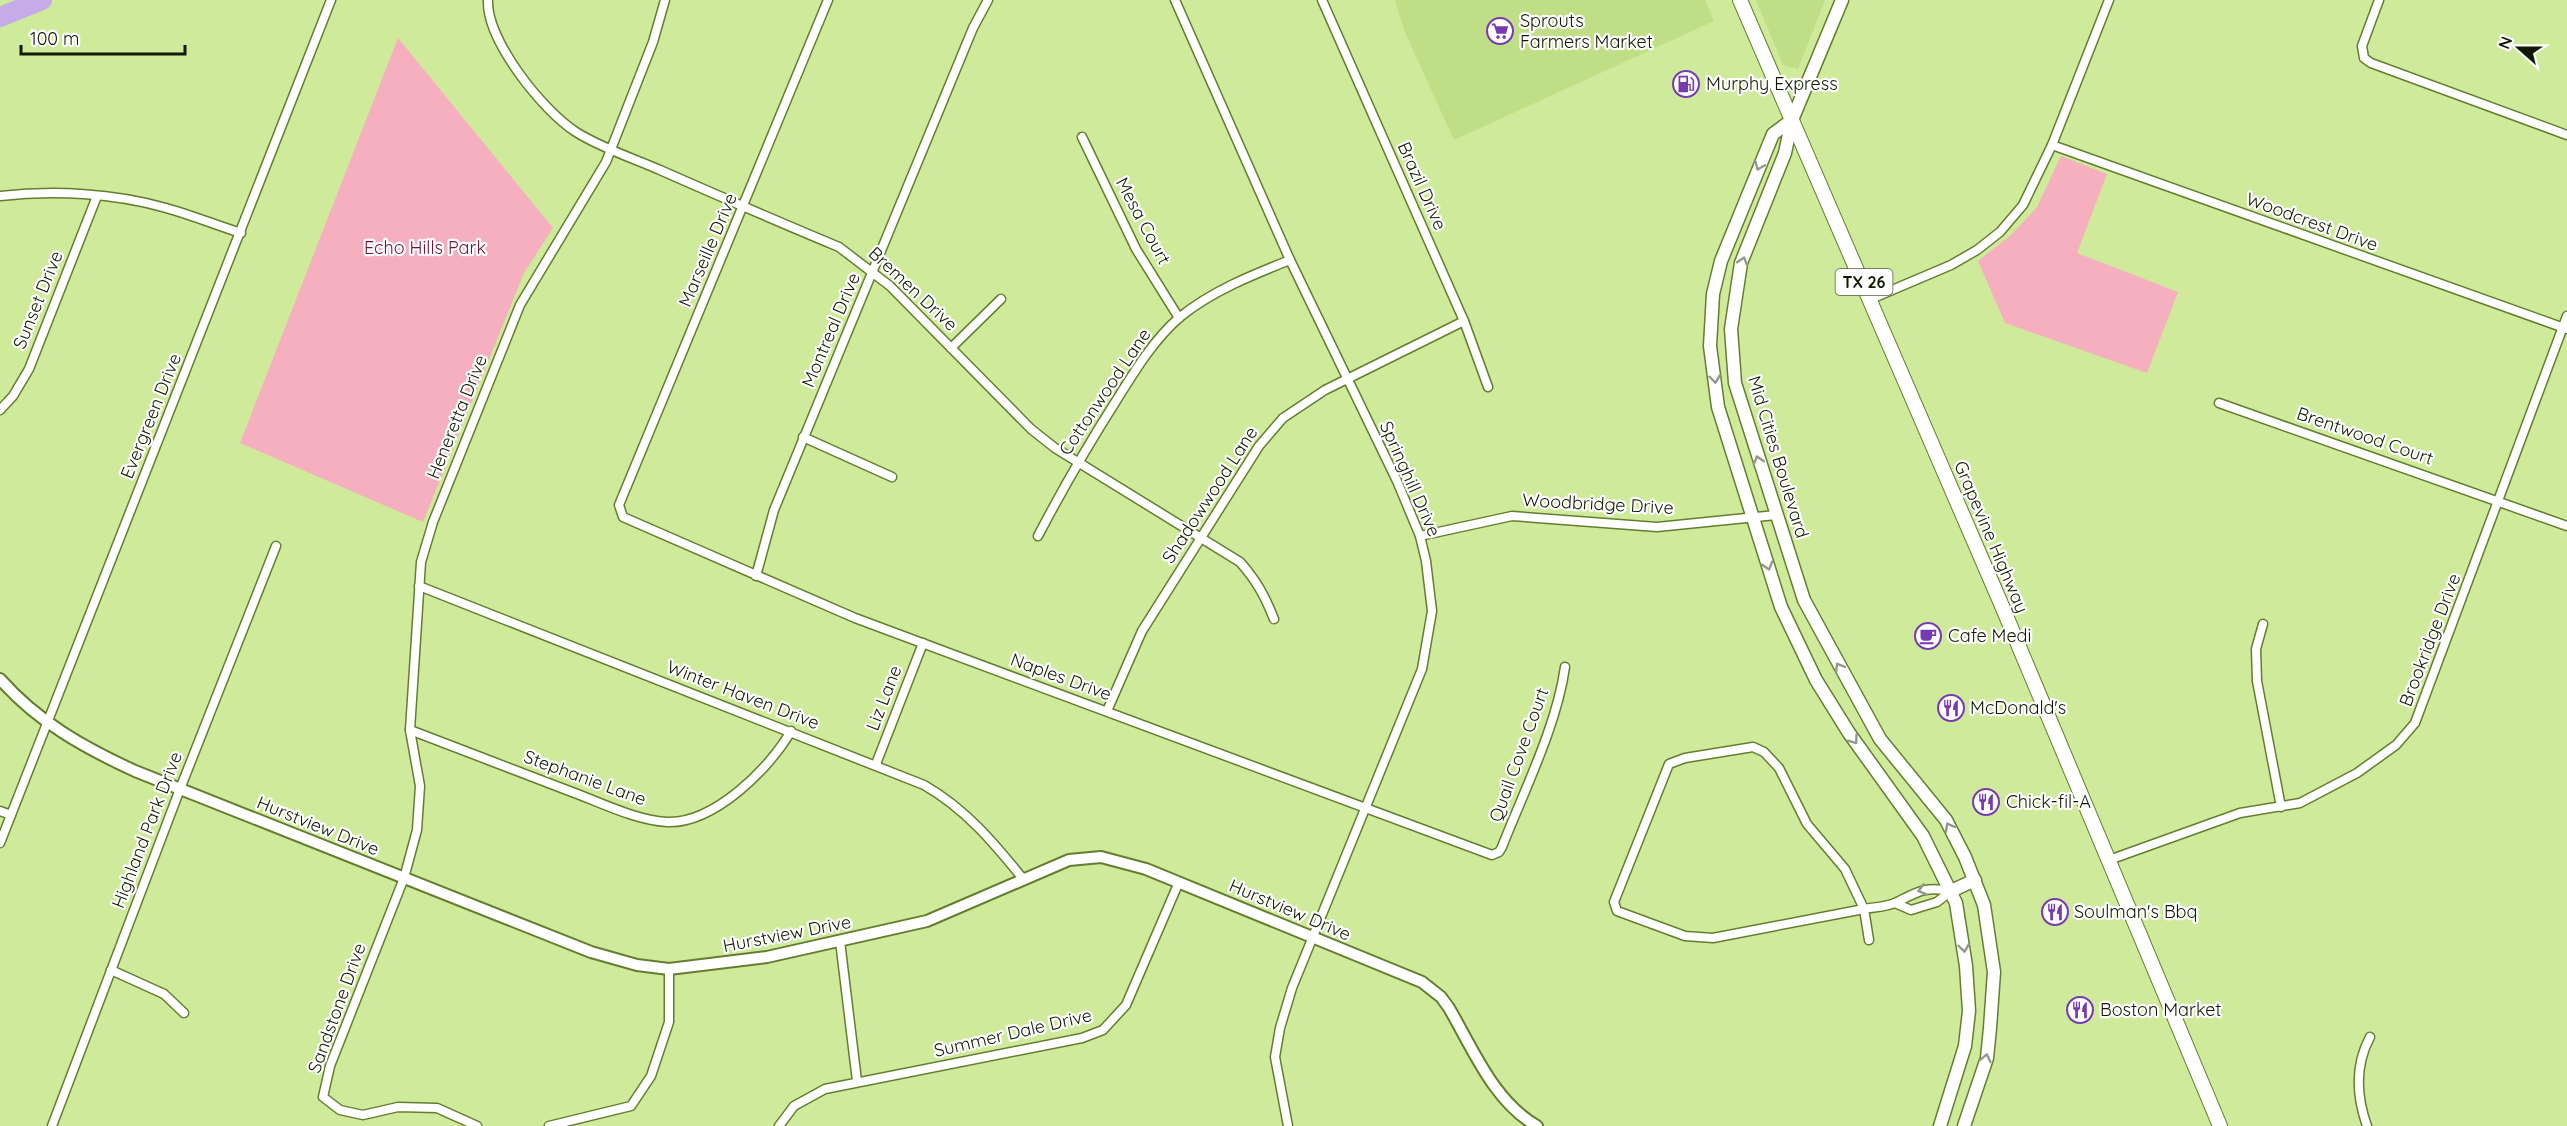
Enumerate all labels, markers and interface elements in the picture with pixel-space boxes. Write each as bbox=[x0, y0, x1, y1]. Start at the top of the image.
place label: Sprouts Farmers Market bbox=[1520, 9, 1653, 53]
supermarket icon: Sprouts Farmers Market bbox=[1485, 16, 1515, 46]
scale bar bbox=[21, 18, 184, 56]
north arrow bbox=[2489, 18, 2549, 78]
text: 100 m bbox=[30, 27, 79, 50]
text: N bbox=[2494, 34, 2516, 52]
fuel station icon: Murphy Express bbox=[1671, 69, 1701, 99]
place label: Murphy Express bbox=[1706, 72, 1838, 95]
street label: Brazil Drive bbox=[1393, 138, 1452, 234]
one-way arrow bbox=[1754, 160, 1766, 171]
street label: Mesa Court bbox=[1111, 173, 1176, 268]
street label: Woodcrest Drive bbox=[2243, 187, 2381, 256]
street label: Marseille Drive bbox=[673, 189, 742, 310]
park label: Echo Hills Park bbox=[364, 236, 486, 259]
street label: Bremen Drive bbox=[864, 241, 963, 336]
street label: Sunset Drive bbox=[7, 247, 68, 352]
one-way arrow bbox=[1736, 256, 1748, 267]
street label: Montreal Drive bbox=[796, 269, 865, 391]
road number: TX 26 bbox=[1836, 269, 1892, 295]
street label: Cottonwood Lane bbox=[1054, 324, 1156, 460]
street label: Evergreen Drive bbox=[115, 350, 186, 482]
street label: Heneretta Drive bbox=[421, 351, 492, 482]
street label: Mid Cities Boulevard bbox=[1743, 373, 1814, 541]
one-way arrow bbox=[1708, 374, 1720, 383]
street label: Brentwood Court bbox=[2294, 401, 2436, 470]
street label: Springhill Drive bbox=[1375, 417, 1446, 540]
street label: Shadowwood Lane bbox=[1157, 422, 1262, 568]
one-way arrow bbox=[1753, 455, 1765, 466]
street label: Grapevine Highway bbox=[1949, 457, 2034, 616]
street label: Woodbridge Drive bbox=[1522, 488, 1674, 519]
one-way arrow bbox=[1761, 560, 1773, 571]
street label: Brookridge Drive bbox=[2394, 570, 2465, 710]
cafe icon: Cafe Medi bbox=[1913, 621, 1943, 651]
place label: Cafe Medi bbox=[1948, 624, 2031, 647]
street label: Naples Drive bbox=[1008, 648, 1115, 705]
street label: Winter Haven Drive bbox=[664, 655, 823, 734]
street label: Liz Lane bbox=[861, 662, 906, 734]
one-way arrow bbox=[1835, 663, 1847, 673]
street label: Quail Cove Court bbox=[1484, 685, 1553, 825]
restaurant icon: McDonald's bbox=[1936, 693, 1966, 723]
place label: McDonald's bbox=[1970, 696, 2066, 719]
one-way arrow bbox=[1847, 733, 1858, 744]
street label: Stephanie Lane bbox=[521, 745, 650, 810]
street label: Highland Park Drive bbox=[106, 748, 187, 911]
restaurant icon: Chick-fil-A bbox=[1971, 787, 2001, 817]
place label: Chick-fil-A bbox=[2006, 790, 2091, 813]
street label: Hurstview Drive bbox=[254, 791, 383, 861]
one-way arrow bbox=[1945, 823, 1956, 834]
street label: Hurstview Drive bbox=[1226, 874, 1355, 946]
one-way arrow bbox=[1917, 883, 1927, 896]
restaurant icon: Soulman's Bbq bbox=[2040, 897, 2070, 927]
place label: Soulman's Bbq bbox=[2074, 900, 2197, 923]
street label: Hurstview Drive bbox=[721, 910, 853, 957]
street label: Sandstone Drive bbox=[302, 940, 371, 1076]
one-way arrow bbox=[1957, 943, 1969, 953]
restaurant icon: Boston Market bbox=[2065, 995, 2095, 1025]
place label: Boston Market bbox=[2100, 998, 2221, 1021]
street label: Summer Dale Drive bbox=[932, 1003, 1094, 1062]
one-way arrow bbox=[1979, 1053, 1992, 1063]

